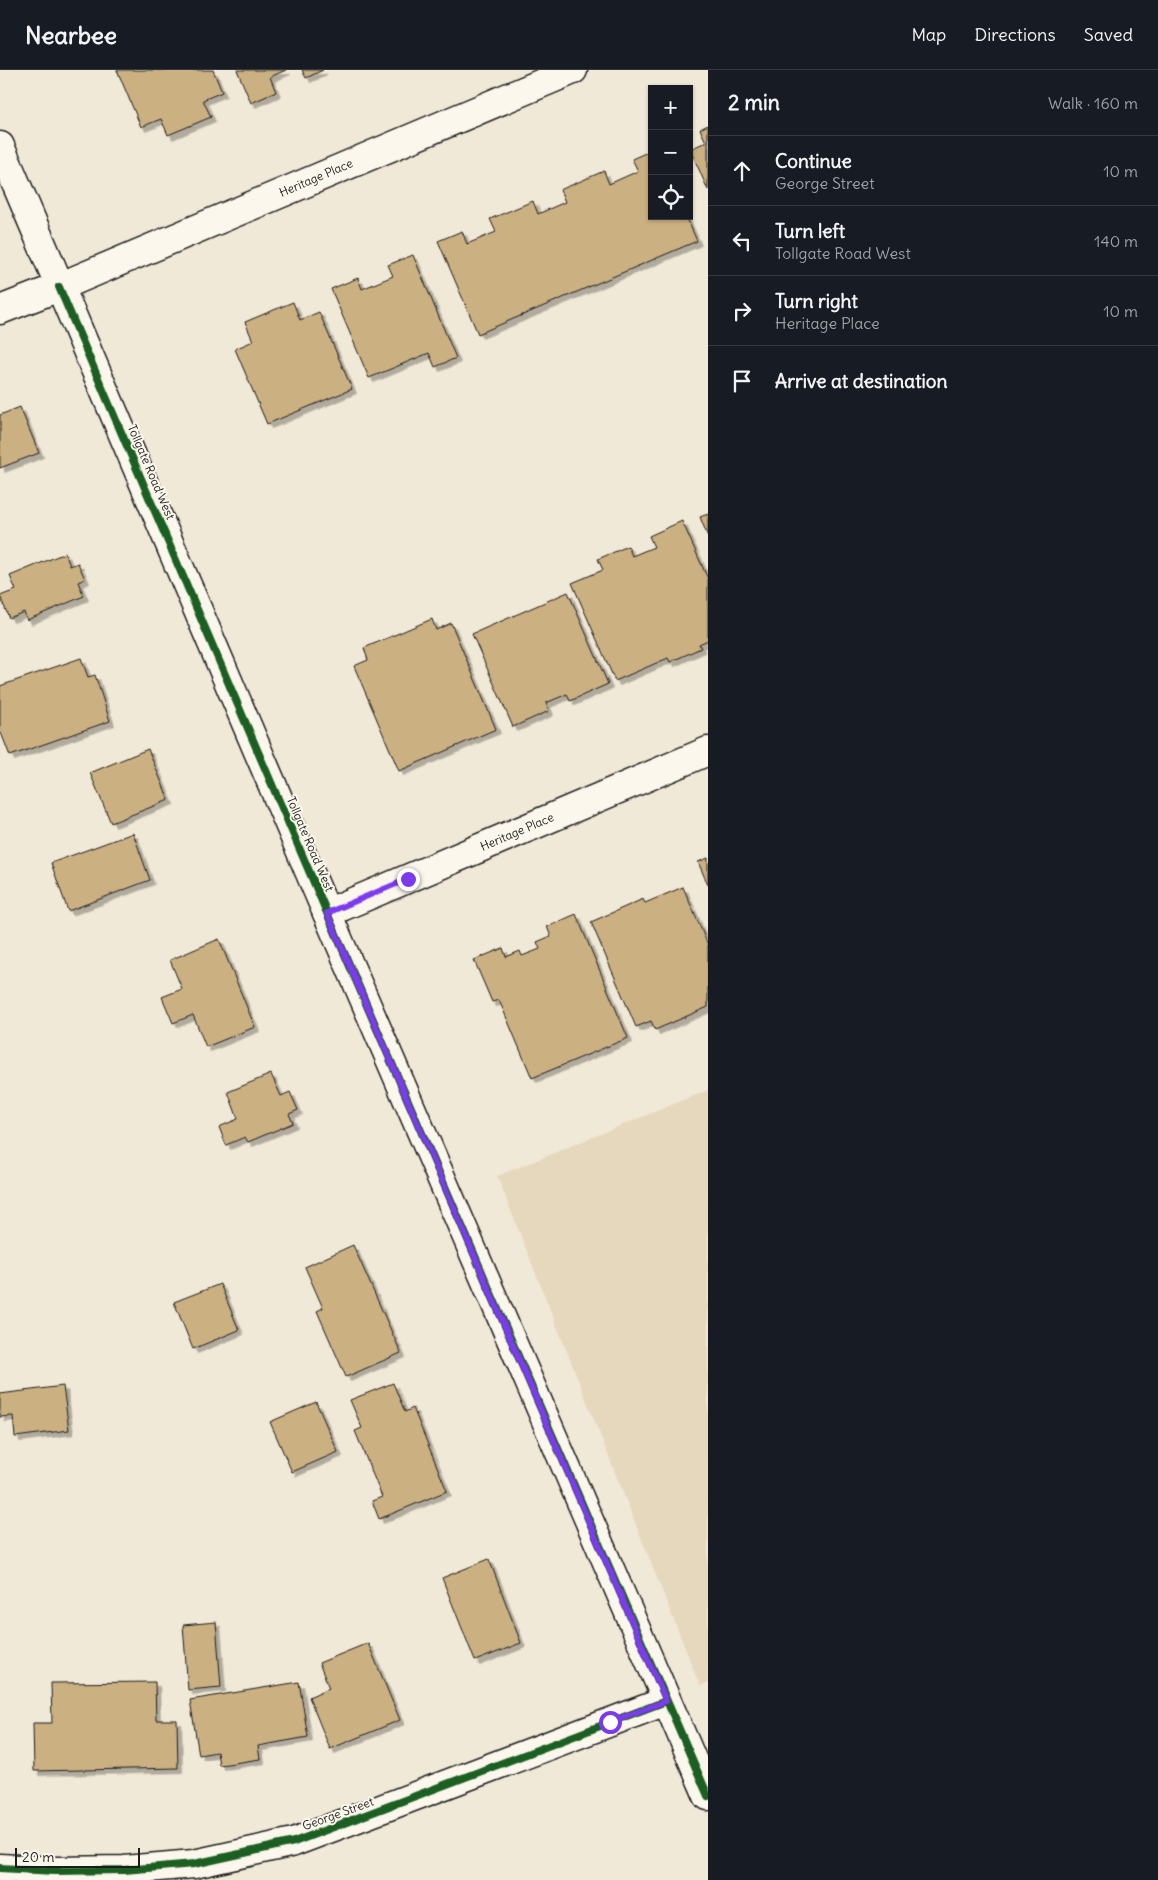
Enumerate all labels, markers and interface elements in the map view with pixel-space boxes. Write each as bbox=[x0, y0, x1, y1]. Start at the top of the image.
text: Nearbee bbox=[25, 20, 117, 50]
text: Map bbox=[911, 23, 946, 46]
text: Directions bbox=[974, 23, 1056, 46]
text: Saved bbox=[1084, 23, 1133, 46]
map controls bbox=[648, 85, 693, 220]
button: + bbox=[648, 85, 693, 130]
text: 2 min bbox=[728, 89, 780, 116]
text: Walk · 160 m bbox=[1048, 93, 1138, 113]
button: − bbox=[648, 130, 693, 175]
text: Continue bbox=[775, 149, 852, 173]
street label: Heritage Place bbox=[277, 155, 355, 200]
icon: ahead bbox=[728, 157, 756, 185]
text: 10 m bbox=[1103, 161, 1138, 181]
text: George Street bbox=[775, 173, 875, 193]
button: locate bbox=[648, 175, 693, 220]
text: Turn left bbox=[775, 219, 845, 243]
icon: left bbox=[728, 227, 756, 255]
text: 140 m bbox=[1094, 231, 1138, 251]
text: Tollgate Road West bbox=[775, 243, 911, 263]
text: Turn right bbox=[775, 289, 858, 313]
icon: right bbox=[728, 297, 756, 325]
text: 10 m bbox=[1103, 301, 1138, 321]
text: Heritage Place bbox=[775, 313, 880, 333]
icon: arrive bbox=[728, 367, 756, 395]
text: Arrive at destination bbox=[775, 369, 948, 393]
street label: Tollgate Road West bbox=[125, 422, 178, 522]
street label: Tollgate Road West bbox=[284, 794, 337, 894]
street label: Heritage Place bbox=[478, 809, 556, 854]
route end bbox=[397, 868, 420, 891]
route start bbox=[599, 1711, 622, 1734]
street label: George Street bbox=[300, 1794, 375, 1833]
scale bar bbox=[15, 1845, 140, 1868]
text: 20 m bbox=[22, 1848, 55, 1866]

